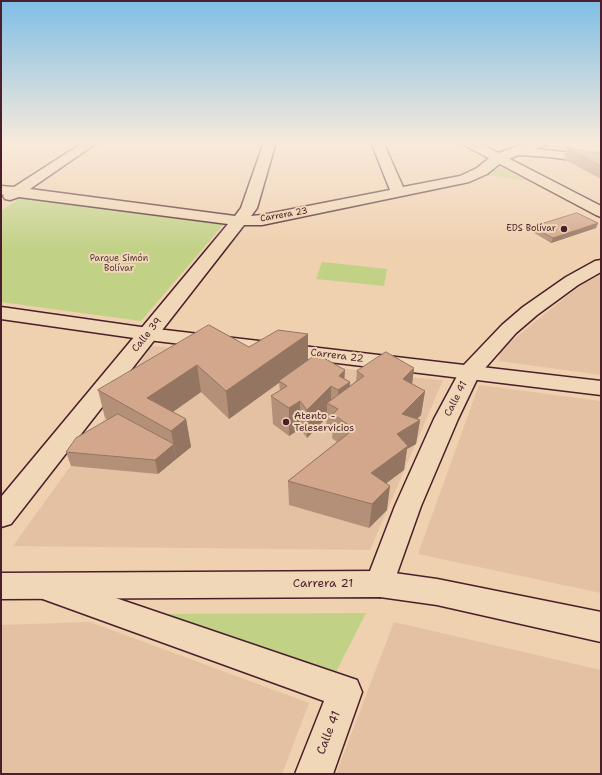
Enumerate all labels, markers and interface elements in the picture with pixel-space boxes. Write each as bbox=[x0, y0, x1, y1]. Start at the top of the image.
street label: Carrera 23 bbox=[259, 206, 309, 224]
place label: EDS Bolívar bbox=[506, 224, 556, 234]
marker: EDS Bolívar bbox=[559, 224, 569, 234]
park label: Parque Simón Bolívar bbox=[90, 254, 148, 275]
street label: Calle 39 bbox=[130, 315, 164, 355]
street label: Carrera 22 bbox=[310, 347, 364, 365]
street label: Calle 41 bbox=[442, 379, 470, 419]
place label: Atento - Teleservicios bbox=[294, 410, 354, 434]
marker: Atento - Teleservicios bbox=[281, 417, 291, 427]
street label: Carrera 21 bbox=[293, 577, 353, 591]
street label: Calle 41 bbox=[314, 709, 344, 757]

